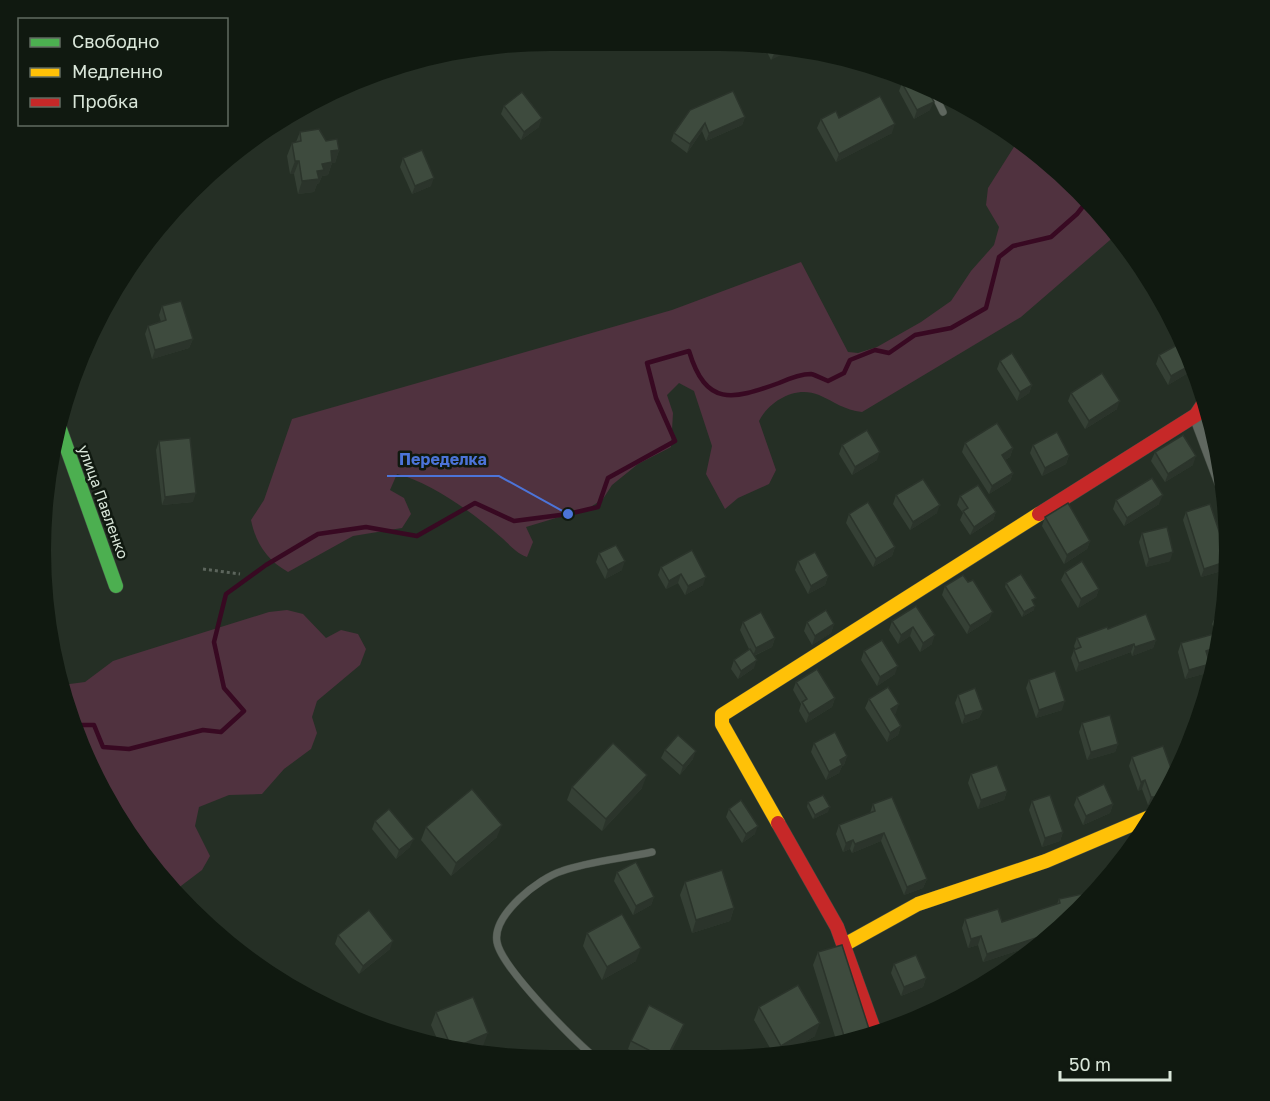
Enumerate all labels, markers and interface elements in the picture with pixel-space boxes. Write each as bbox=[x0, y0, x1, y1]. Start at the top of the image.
legend bbox=[18, 18, 228, 126]
text: Свободно bbox=[72, 30, 159, 52]
text: Медленно bbox=[72, 60, 163, 82]
text: Пробка bbox=[72, 90, 138, 112]
street label: улица Павленко bbox=[75, 442, 133, 561]
callout: Переделка bbox=[387, 442, 499, 476]
text: Переделка bbox=[399, 449, 487, 469]
scale bar bbox=[1060, 1044, 1170, 1082]
text: 50 m bbox=[1069, 1053, 1111, 1075]

